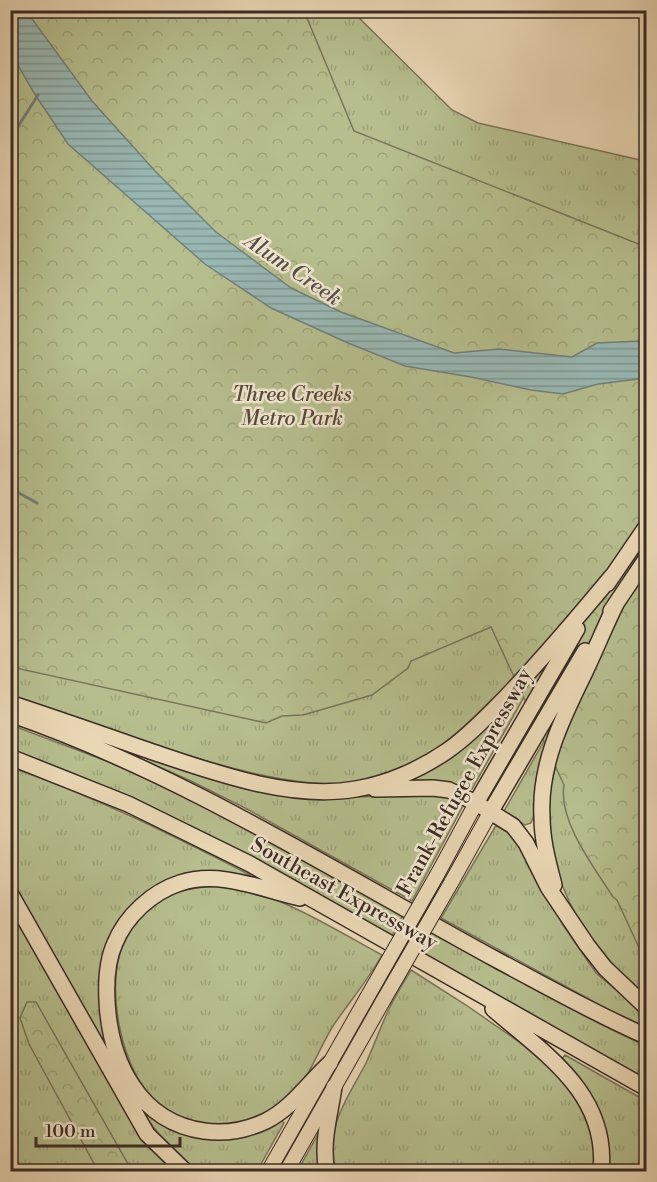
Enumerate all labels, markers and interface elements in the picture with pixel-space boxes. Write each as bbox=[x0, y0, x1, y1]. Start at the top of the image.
water label: Alum Creek bbox=[238, 227, 347, 312]
park label: Three Creeks Metro Park bbox=[232, 382, 352, 432]
street label: Frank-Refugee Expressway bbox=[392, 663, 539, 900]
street label: Southeast Expressway bbox=[246, 832, 442, 956]
scale bar bbox=[36, 1110, 180, 1148]
text: 100 m bbox=[45, 1120, 96, 1143]

